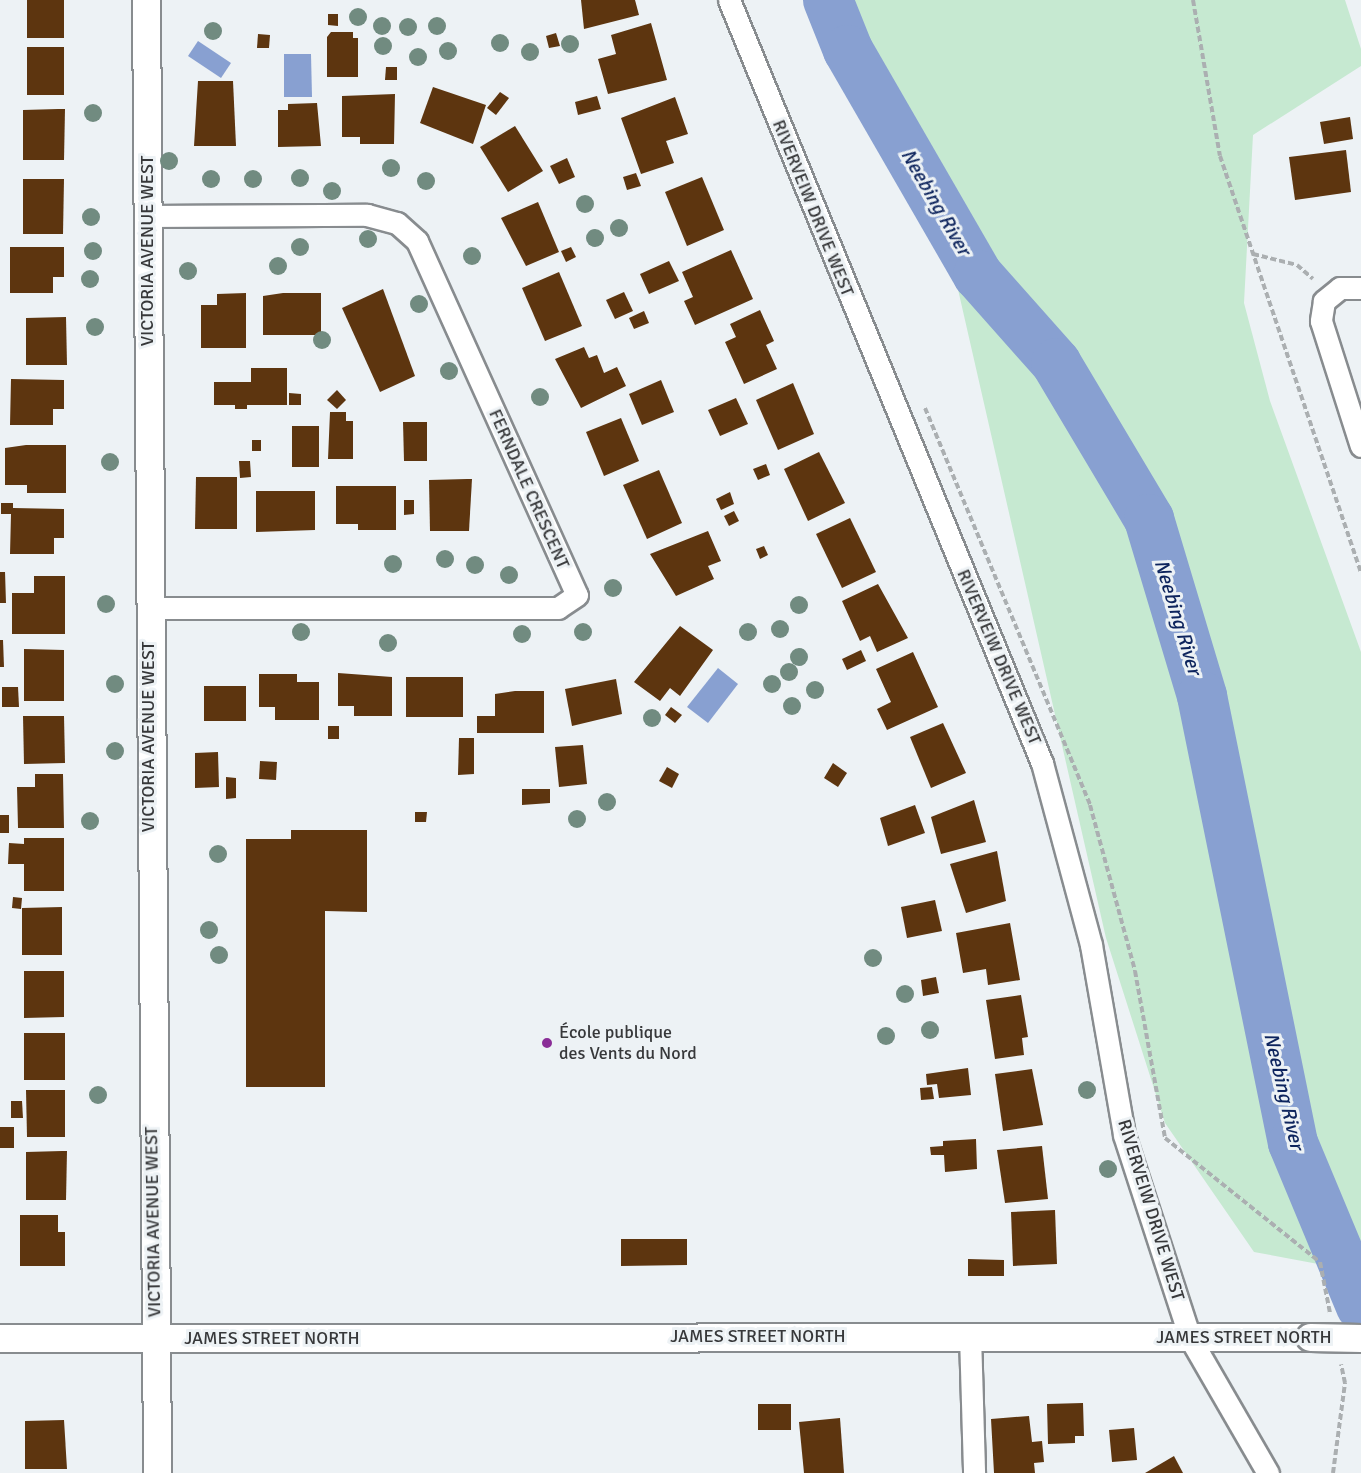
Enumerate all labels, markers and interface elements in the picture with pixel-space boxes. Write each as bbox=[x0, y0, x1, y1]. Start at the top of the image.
street label: RIVERVEIW DRIVE WEST bbox=[768, 117, 858, 299]
water label: Neebing River bbox=[896, 145, 976, 259]
street label: VICTORIA AVENUE WEST bbox=[136, 156, 158, 346]
street label: FERNDALE CRESCENT bbox=[484, 406, 574, 572]
water label: Neebing River bbox=[1149, 557, 1207, 677]
street label: RIVERVEIW DRIVE WEST bbox=[952, 566, 1046, 748]
street label: VICTORIA AVENUE WEST bbox=[137, 642, 159, 832]
place label: École publique des Vents du Nord bbox=[559, 1022, 697, 1064]
water label: Neebing River bbox=[1259, 1030, 1309, 1152]
marker: École publique des Vents du Nord bbox=[540, 1036, 554, 1050]
street label: RIVERVEIW DRIVE WEST bbox=[1113, 1117, 1189, 1303]
street label: VICTORIA AVENUE WEST bbox=[141, 1127, 165, 1317]
street label: JAMES STREET NORTH bbox=[670, 1325, 846, 1347]
street label: JAMES STREET NORTH bbox=[1156, 1326, 1332, 1348]
street label: JAMES STREET NORTH bbox=[184, 1327, 360, 1349]

